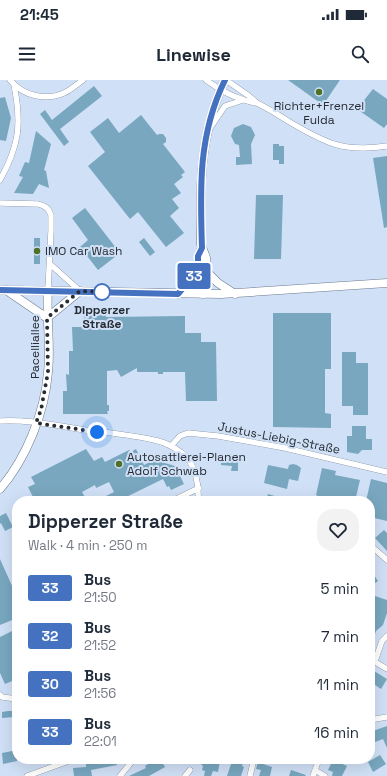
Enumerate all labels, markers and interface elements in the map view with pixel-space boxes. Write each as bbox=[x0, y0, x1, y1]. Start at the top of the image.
text: 21:45 bbox=[20, 5, 59, 24]
icon: menu bbox=[16, 43, 38, 65]
text: Linewise bbox=[156, 43, 231, 66]
icon: search bbox=[349, 43, 371, 65]
marker: Richter+Frenzel Fulda bbox=[314, 87, 324, 97]
place label: Richter+Frenzel Fulda bbox=[274, 98, 364, 128]
place label: IMO Car Wash bbox=[45, 243, 122, 259]
marker: IMO Car Wash bbox=[32, 246, 42, 256]
line badge: 33 bbox=[176, 263, 212, 289]
text: 33 bbox=[185, 267, 203, 285]
marker: Dipperzer Straße bbox=[93, 283, 111, 301]
place label: Dipperzer Straße bbox=[74, 302, 130, 332]
street label: Pacelliallee bbox=[27, 315, 43, 379]
street label: Justus-Liebig-Straße bbox=[217, 418, 341, 458]
your location bbox=[87, 422, 107, 442]
place label: Autosattlerei-Planen Adolf Schwab bbox=[127, 449, 246, 479]
marker: Autosattlerei-Planen Adolf Schwab bbox=[114, 459, 124, 469]
text: Dipperzer Straße bbox=[28, 509, 183, 534]
button: heart bbox=[317, 509, 359, 551]
text: Walk · 4 min · 250 m bbox=[28, 537, 147, 554]
text: Bus bbox=[84, 570, 111, 589]
text: 33 bbox=[41, 579, 59, 597]
text: 5 min bbox=[320, 579, 359, 598]
text: 21:50 bbox=[84, 589, 117, 606]
text: Bus bbox=[84, 618, 111, 637]
text: 32 bbox=[42, 627, 58, 645]
text: 7 min bbox=[321, 627, 359, 646]
text: 21:52 bbox=[84, 637, 116, 654]
text: Bus bbox=[84, 666, 111, 685]
text: 30 bbox=[41, 675, 59, 693]
text: 11 min bbox=[317, 675, 359, 694]
text: 21:56 bbox=[84, 685, 116, 702]
text: Bus bbox=[84, 714, 111, 733]
text: 33 bbox=[41, 723, 59, 741]
text: 16 min bbox=[314, 723, 359, 742]
text: 22:01 bbox=[84, 733, 117, 750]

